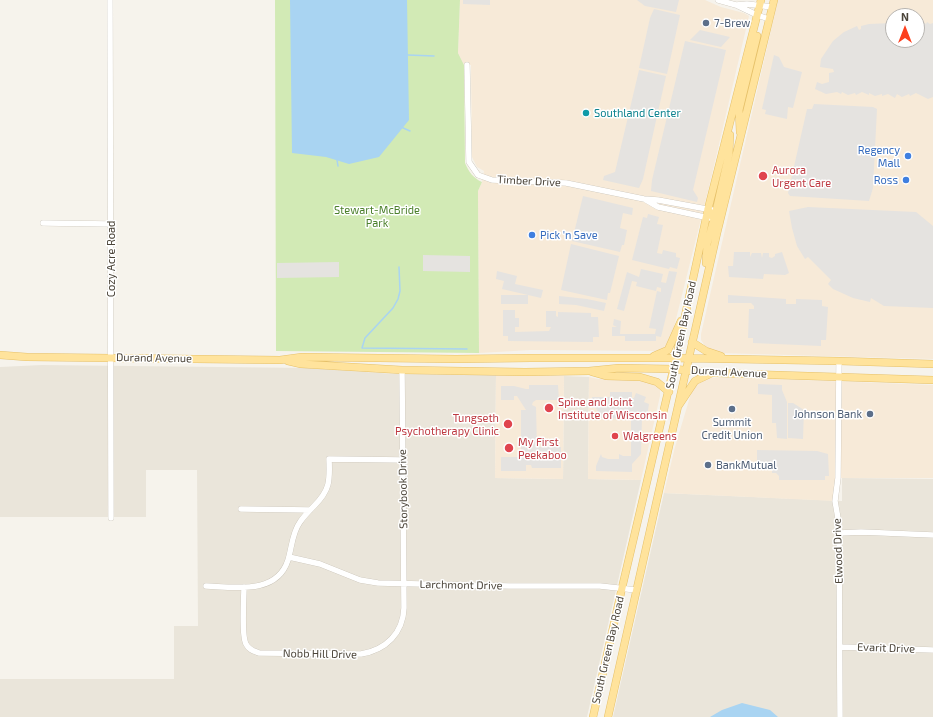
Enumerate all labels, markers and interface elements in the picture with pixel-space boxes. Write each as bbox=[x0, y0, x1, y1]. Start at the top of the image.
north arrow bbox=[885, 8, 925, 48]
text: N bbox=[901, 10, 909, 23]
place label: 7-Brew bbox=[714, 16, 750, 30]
marker: 7-Brew bbox=[701, 18, 711, 28]
place label: Southland Center bbox=[594, 106, 681, 120]
marker: Southland Center bbox=[581, 108, 591, 118]
place label: Regency Mall bbox=[858, 143, 900, 169]
marker: Regency Mall bbox=[903, 151, 913, 161]
place label: Aurora Urgent Care bbox=[772, 163, 831, 189]
marker: Aurora Urgent Care bbox=[757, 170, 769, 182]
street label: Timber Drive bbox=[497, 173, 561, 189]
place label: Ross bbox=[874, 173, 898, 187]
marker: Ross bbox=[901, 175, 911, 185]
park label: Stewart-McBride Park bbox=[334, 203, 420, 229]
street label: Cozy Acre Road bbox=[104, 221, 118, 297]
place label: Pick 'n Save bbox=[540, 228, 598, 242]
marker: Pick 'n Save bbox=[527, 230, 537, 240]
street label: South Green Bay Road bbox=[663, 280, 699, 390]
street label: Durand Avenue bbox=[116, 351, 192, 365]
street label: Durand Avenue bbox=[691, 363, 767, 381]
place label: Spine and Joint Institute of Wisconsin bbox=[558, 395, 667, 421]
marker: Spine and Joint Institute of Wisconsin bbox=[543, 402, 555, 414]
marker: Summit Credit Union bbox=[727, 404, 737, 414]
place label: Johnson Bank bbox=[794, 407, 862, 421]
marker: Johnson Bank bbox=[865, 409, 875, 419]
place label: Tungseth Psychotherapy Clinic bbox=[395, 411, 499, 437]
place label: Summit Credit Union bbox=[701, 415, 763, 441]
marker: Tungseth Psychotherapy Clinic bbox=[502, 418, 514, 430]
place label: Walgreens bbox=[623, 429, 677, 443]
marker: Walgreens bbox=[610, 431, 620, 441]
place label: My First Peekaboo bbox=[518, 435, 567, 461]
marker: My First Peekaboo bbox=[503, 442, 515, 454]
street label: Storybook Drive bbox=[396, 449, 410, 529]
place label: BankMutual bbox=[716, 458, 777, 472]
marker: BankMutual bbox=[703, 460, 713, 470]
street label: Elwood Drive bbox=[830, 518, 846, 584]
street label: Larchmont Drive bbox=[420, 578, 502, 592]
street label: South Green Bay Road bbox=[589, 595, 627, 705]
street label: Evarit Drive bbox=[857, 640, 915, 656]
street label: Nobb Hill Drive bbox=[283, 647, 357, 661]

